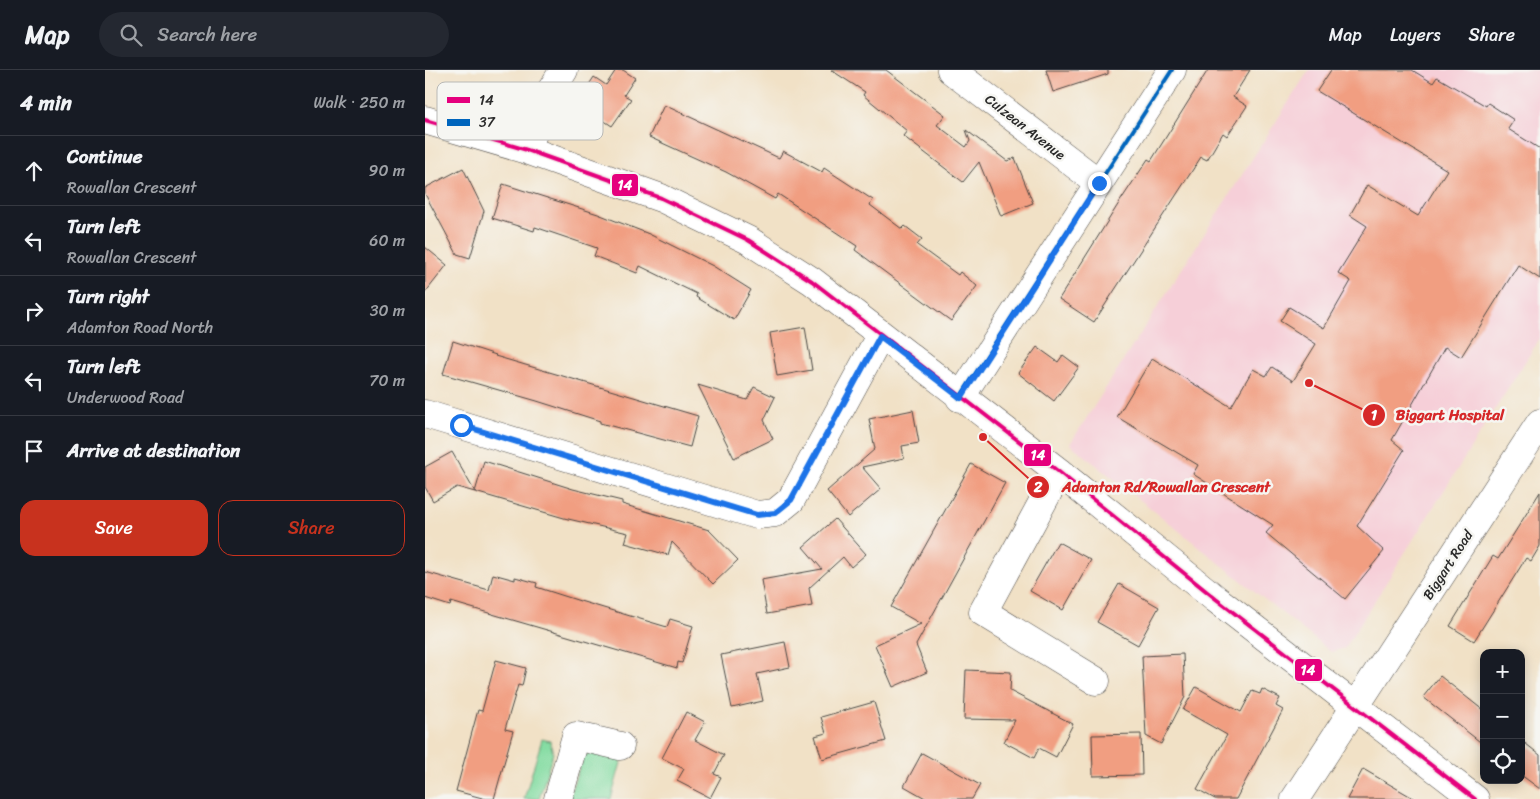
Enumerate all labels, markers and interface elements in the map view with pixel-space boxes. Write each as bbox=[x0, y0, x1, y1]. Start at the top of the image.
search box bbox=[99, 12, 449, 57]
text: Map bbox=[25, 14, 69, 56]
text: Search here bbox=[157, 18, 257, 51]
text: Map bbox=[1329, 19, 1362, 51]
text: Layers bbox=[1390, 19, 1441, 51]
text: Share bbox=[1469, 19, 1515, 51]
icon: search bbox=[117, 21, 145, 49]
legend bbox=[437, 82, 603, 140]
text: 4 min bbox=[20, 84, 72, 122]
street label: Culzean Avenue bbox=[979, 87, 1071, 167]
text: Walk · 250 m bbox=[313, 88, 405, 117]
text: 14 bbox=[479, 88, 494, 113]
text: 37 bbox=[479, 110, 496, 135]
text: Continue bbox=[67, 140, 143, 173]
text: 90 m bbox=[369, 156, 405, 185]
icon: ahead bbox=[20, 157, 48, 185]
route end bbox=[1088, 172, 1111, 195]
text: Rowallan Crescent bbox=[67, 173, 196, 202]
line badge: 14 bbox=[611, 173, 639, 197]
text: 14 bbox=[618, 173, 633, 198]
text: Turn left bbox=[67, 210, 140, 243]
text: 60 m bbox=[369, 226, 405, 255]
icon: left bbox=[20, 227, 48, 255]
text: Rowallan Crescent bbox=[67, 243, 196, 272]
text: Turn right bbox=[67, 280, 149, 313]
text: 30 m bbox=[370, 296, 405, 325]
icon: right bbox=[20, 297, 48, 325]
text: Adamton Road North bbox=[67, 313, 213, 342]
text: Turn left bbox=[67, 350, 140, 383]
text: 70 m bbox=[369, 366, 405, 395]
icon: left bbox=[20, 367, 48, 395]
text: Underwood Road bbox=[67, 383, 183, 412]
callout: Biggart Hospital bbox=[1361, 400, 1514, 430]
text: 1 bbox=[1371, 402, 1378, 428]
text: Biggart Hospital bbox=[1396, 402, 1505, 428]
route start bbox=[450, 414, 473, 437]
text: Arrive at destination bbox=[67, 434, 240, 467]
icon: arrive bbox=[20, 437, 48, 465]
line badge: 14 bbox=[1023, 443, 1052, 467]
text: 14 bbox=[1031, 443, 1046, 468]
callout: Adamton Rd/Rowallan Crescent bbox=[1026, 472, 1280, 502]
text: 2 bbox=[1033, 474, 1043, 500]
text: Adamton Rd/Rowallan Crescent bbox=[1061, 474, 1271, 500]
button: Save bbox=[20, 500, 208, 556]
button: Share bbox=[218, 500, 405, 556]
street label: Biggart Road bbox=[1416, 524, 1481, 605]
map controls bbox=[1480, 649, 1525, 784]
button: + bbox=[1480, 649, 1525, 694]
line badge: 14 bbox=[1294, 658, 1323, 682]
text: 14 bbox=[1301, 658, 1316, 683]
button: − bbox=[1480, 694, 1525, 739]
button: locate bbox=[1480, 739, 1525, 784]

